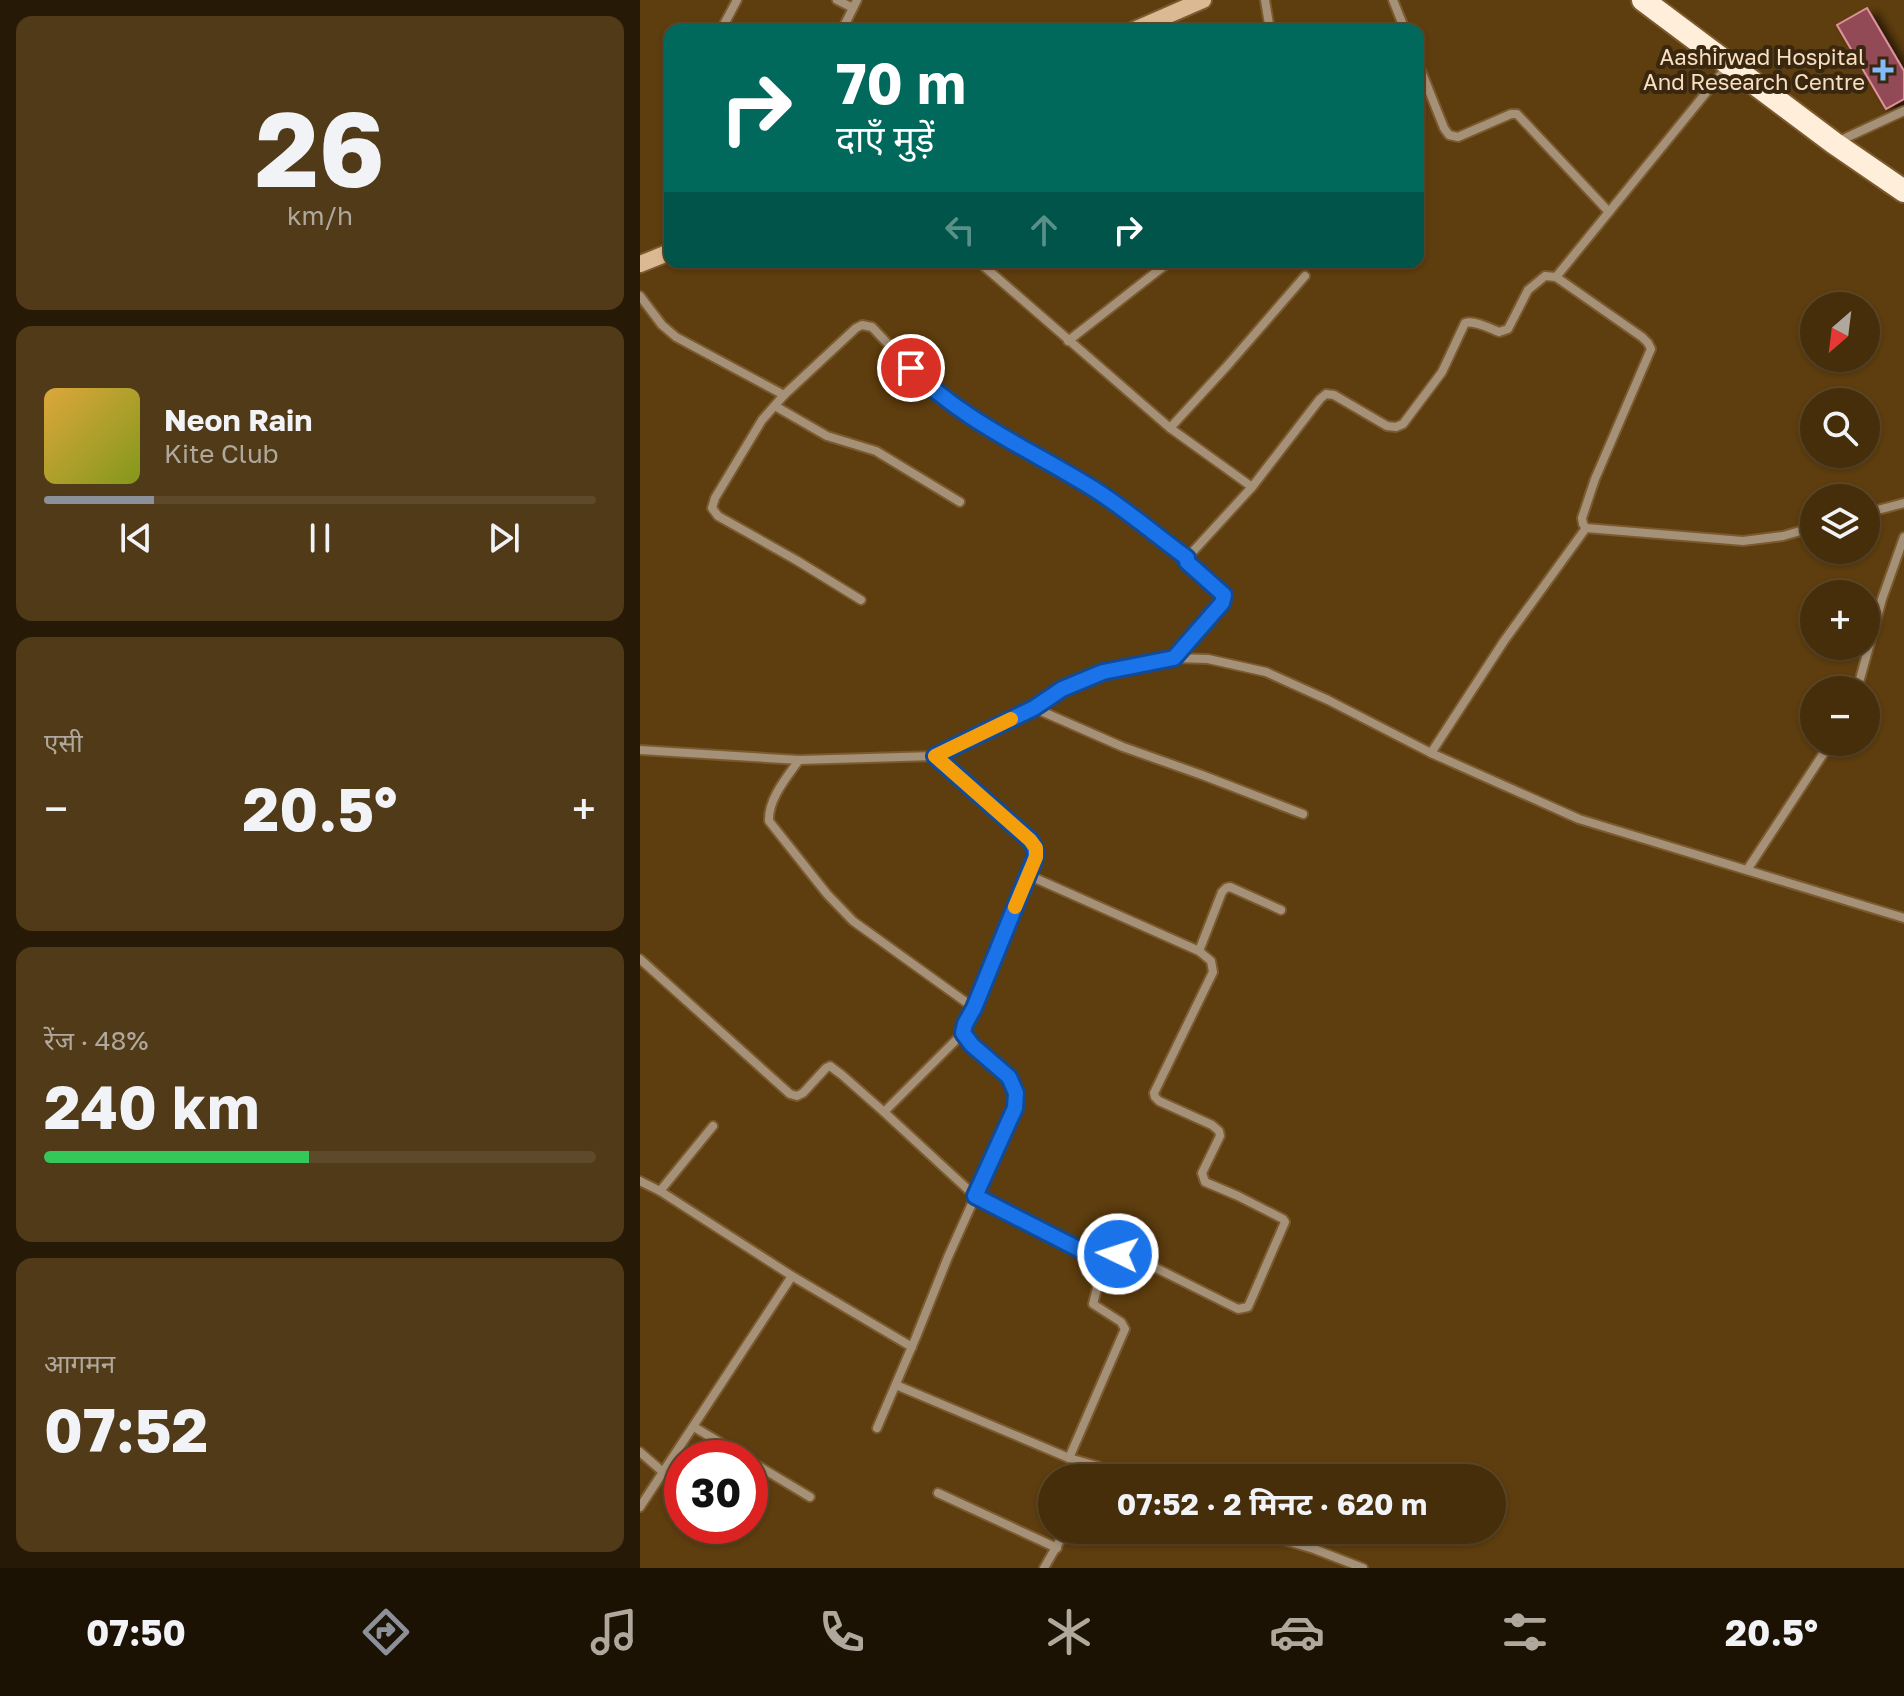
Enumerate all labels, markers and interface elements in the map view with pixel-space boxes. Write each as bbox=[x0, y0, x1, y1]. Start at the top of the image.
place label: Aashirwad Hospital And Research Centre bbox=[1643, 43, 1865, 95]
text: 70 m bbox=[836, 49, 966, 116]
icon: right bbox=[704, 56, 808, 160]
marker: Aashirwad Hospital And Research Centre bbox=[1872, 59, 1894, 81]
text: 26 bbox=[255, 85, 385, 210]
text: दाएँ मुड़ें bbox=[836, 117, 934, 160]
text: km/h bbox=[287, 200, 353, 231]
icon: left bbox=[938, 208, 982, 252]
icon: ahead bbox=[1022, 208, 1066, 252]
icon: right bbox=[1106, 208, 1150, 252]
north arrow bbox=[1800, 292, 1880, 372]
map controls bbox=[1800, 292, 1880, 756]
pin bbox=[877, 334, 945, 402]
icon: arrive bbox=[889, 346, 933, 390]
button: search bbox=[1800, 388, 1880, 468]
text: Neon Rain bbox=[164, 402, 312, 438]
text: Kite Club bbox=[164, 438, 279, 469]
button: layers bbox=[1800, 484, 1880, 564]
icon: previous bbox=[114, 516, 158, 560]
icon: pause bbox=[298, 516, 342, 560]
icon: next bbox=[482, 516, 526, 560]
button: + bbox=[1800, 580, 1880, 660]
button: − bbox=[1800, 676, 1880, 756]
text: एसी bbox=[44, 727, 83, 758]
text: 20.5° bbox=[243, 772, 397, 844]
text: − bbox=[44, 782, 68, 835]
text: + bbox=[572, 782, 596, 835]
text: रेंज · 48% bbox=[44, 1025, 148, 1056]
text: 240 km bbox=[44, 1070, 259, 1142]
position arrow bbox=[1076, 1212, 1160, 1296]
text: आगमन bbox=[44, 1348, 115, 1379]
text: 07:52 bbox=[44, 1393, 208, 1465]
speed limit sign: 30 bbox=[664, 1440, 768, 1544]
text: 07:52 · 2 मिनट · 620 m bbox=[1117, 1486, 1427, 1522]
icon: directions bbox=[358, 1604, 414, 1660]
icon: music bbox=[586, 1604, 642, 1660]
icon: phone bbox=[814, 1604, 870, 1660]
icon: climate bbox=[1041, 1604, 1097, 1660]
icon: car bbox=[1269, 1604, 1325, 1660]
icon: filters bbox=[1497, 1604, 1553, 1660]
text: 07:50 bbox=[86, 1611, 186, 1654]
text: 20.5° bbox=[1725, 1611, 1818, 1654]

